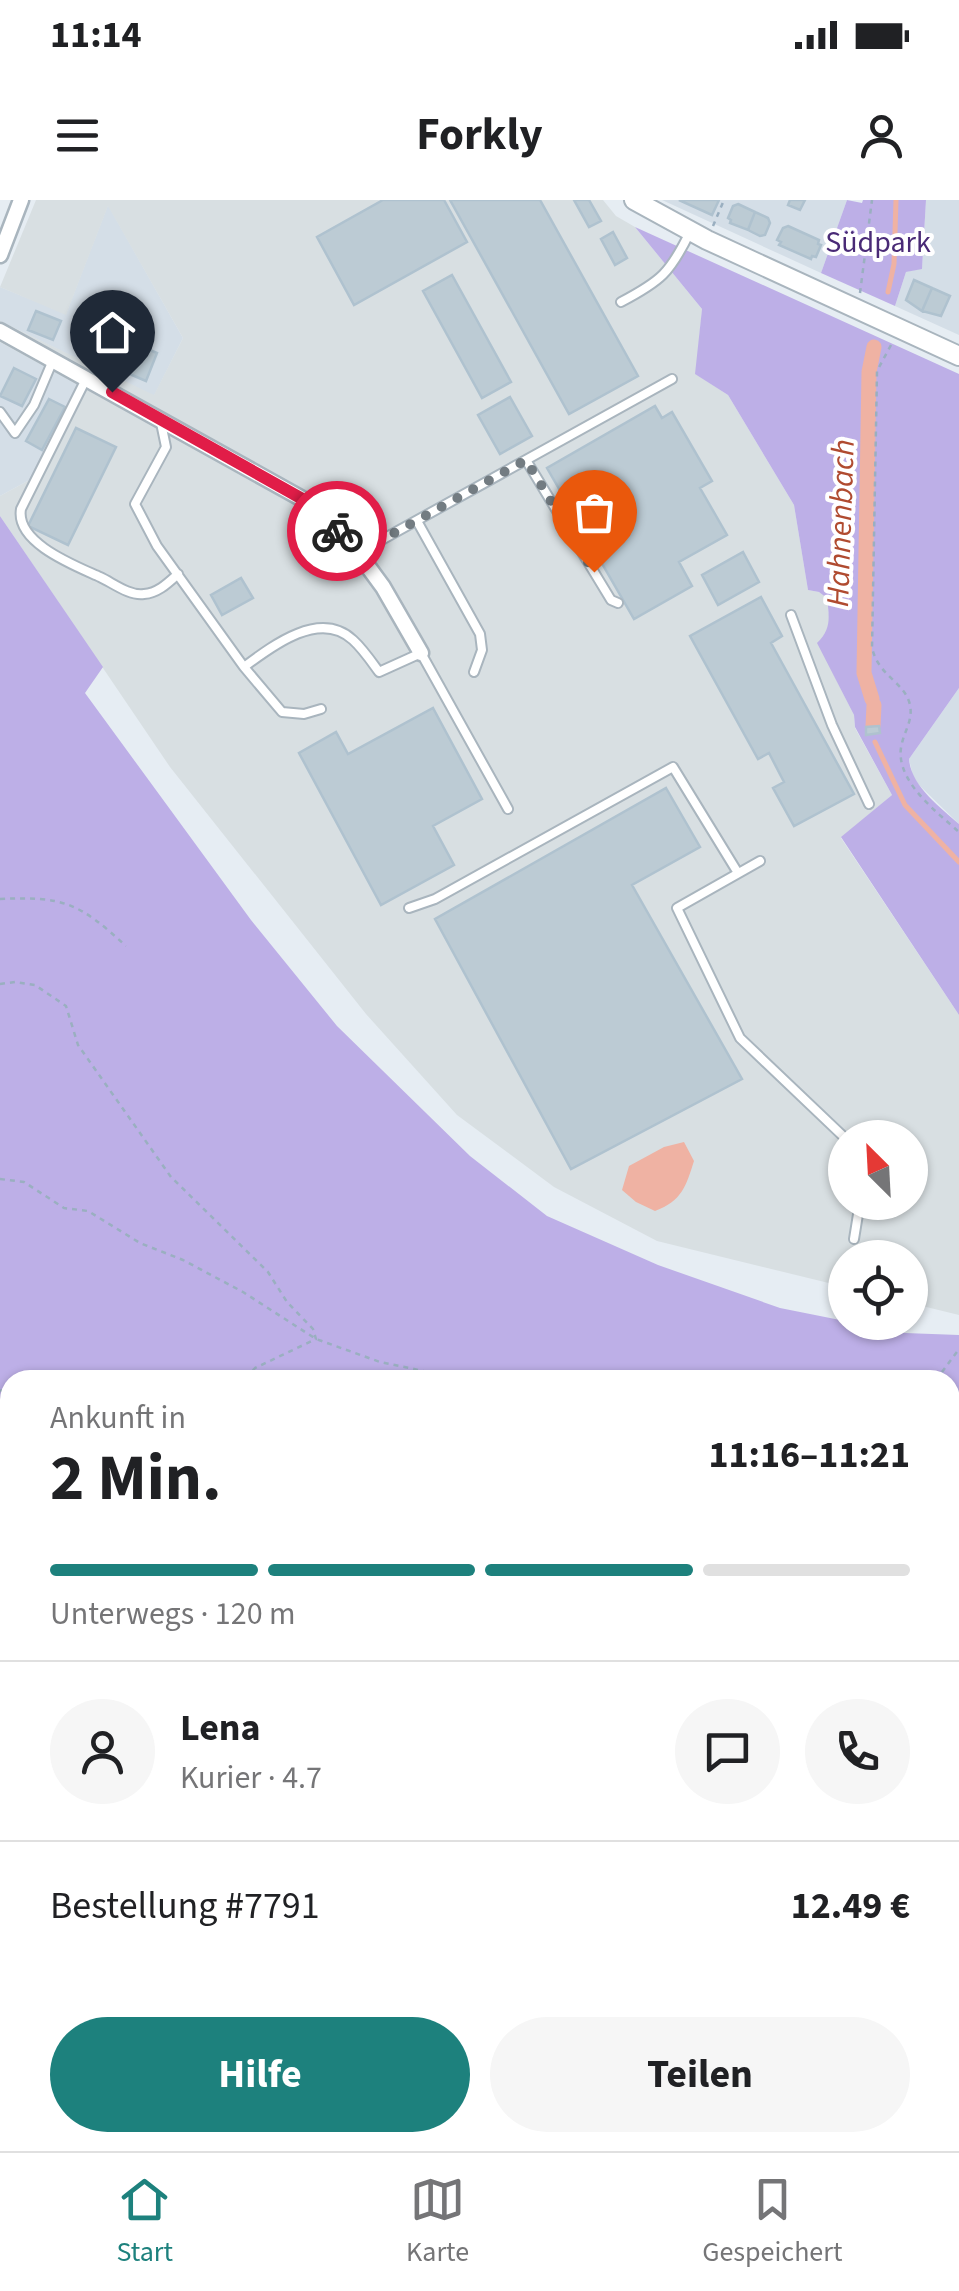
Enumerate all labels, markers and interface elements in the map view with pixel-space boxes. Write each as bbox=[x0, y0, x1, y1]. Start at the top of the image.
text: 11:14 bbox=[50, 8, 142, 62]
text: Forkly bbox=[416, 103, 543, 167]
icon: menu bbox=[50, 108, 105, 163]
icon: person bbox=[854, 108, 909, 163]
park label: Südpark bbox=[825, 221, 931, 264]
pin bbox=[70, 290, 155, 393]
icon: home bbox=[85, 305, 140, 360]
water label: Hahnenbach bbox=[815, 438, 867, 608]
pin bbox=[552, 470, 637, 573]
courier bbox=[287, 481, 387, 581]
icon: bag bbox=[567, 485, 622, 540]
icon: bike bbox=[310, 504, 365, 559]
north arrow bbox=[828, 1120, 928, 1220]
map controls bbox=[828, 1120, 928, 1340]
button: locate bbox=[828, 1240, 928, 1340]
text: Ankunft in bbox=[50, 1395, 186, 1441]
text: 11:16–11:21 bbox=[708, 1428, 910, 1482]
text: 2 Min. bbox=[50, 1432, 221, 1525]
text: Unterwegs · 120 m bbox=[50, 1591, 296, 1637]
button: person bbox=[50, 1699, 155, 1804]
button: chat bbox=[675, 1699, 780, 1804]
button: phone bbox=[805, 1699, 910, 1804]
text: Lena bbox=[180, 1701, 261, 1755]
text: Kurier · 4.7 bbox=[180, 1755, 322, 1801]
text: Bestellung #7791 bbox=[50, 1879, 320, 1933]
text: 12.49 € bbox=[791, 1879, 910, 1933]
button: Hilfe bbox=[50, 2017, 470, 2132]
button: Teilen bbox=[490, 2017, 910, 2132]
tab: Start bbox=[117, 2172, 173, 2272]
tab: Karte bbox=[406, 2172, 469, 2272]
tab: Gespeichert bbox=[702, 2172, 842, 2272]

